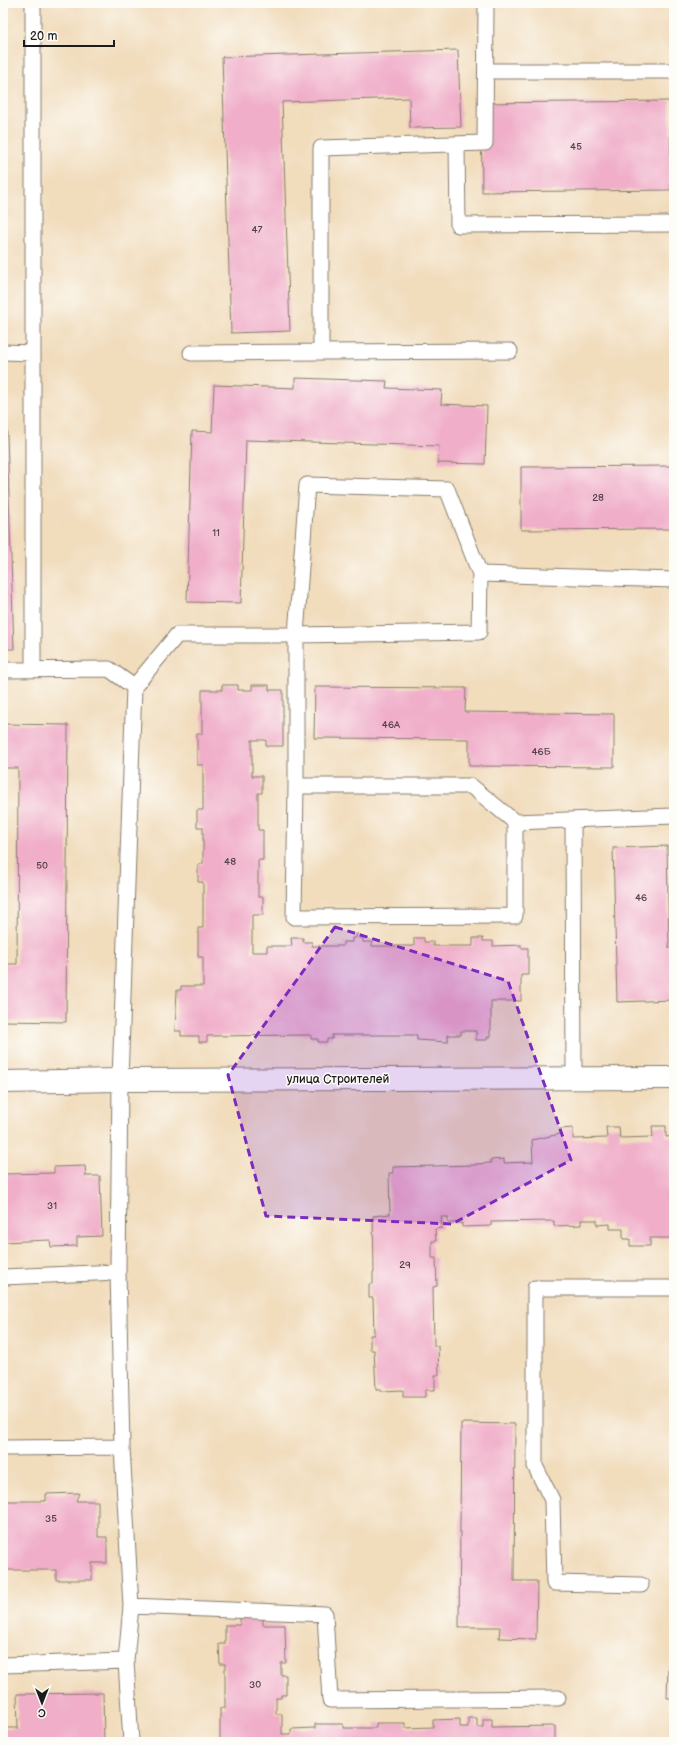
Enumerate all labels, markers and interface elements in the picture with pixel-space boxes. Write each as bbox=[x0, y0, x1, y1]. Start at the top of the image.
scale bar bbox=[24, 22, 114, 48]
text: 20 m bbox=[30, 29, 57, 44]
house number: 45 bbox=[570, 141, 582, 153]
house number: 47 bbox=[251, 224, 263, 236]
house number: 28 bbox=[592, 492, 604, 504]
house number: 11 bbox=[212, 527, 220, 539]
house number: 46А bbox=[382, 719, 401, 731]
house number: 46Б bbox=[531, 746, 551, 758]
house number: 48 bbox=[224, 856, 236, 868]
house number: 50 bbox=[36, 860, 48, 872]
house number: 46 bbox=[635, 892, 647, 904]
street label: улица Строителей bbox=[287, 1072, 389, 1087]
house number: 31 bbox=[47, 1200, 57, 1212]
house number: 29 bbox=[399, 1259, 411, 1271]
house number: 35 bbox=[45, 1513, 57, 1525]
house number: 30 bbox=[249, 1679, 261, 1691]
north arrow bbox=[22, 1683, 62, 1723]
text: С bbox=[38, 1706, 46, 1719]

